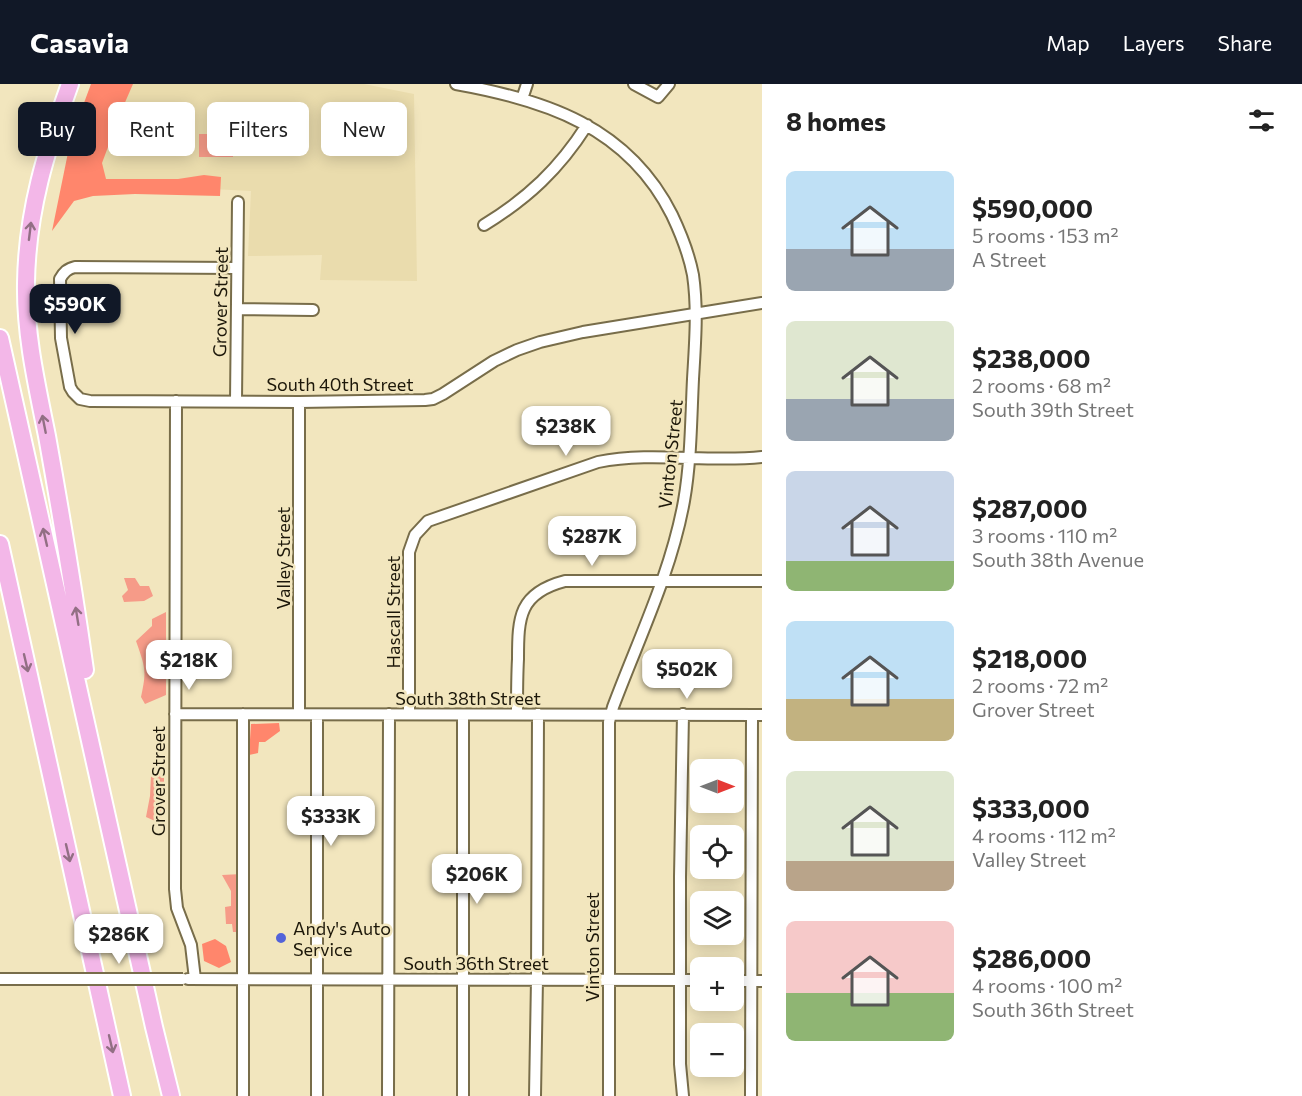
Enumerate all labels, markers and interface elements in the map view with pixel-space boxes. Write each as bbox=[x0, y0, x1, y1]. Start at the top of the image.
text: Casavia bbox=[30, 25, 129, 59]
text: Map bbox=[1046, 30, 1090, 55]
text: Layers bbox=[1123, 30, 1185, 55]
text: Share bbox=[1218, 30, 1272, 55]
chip: Buy bbox=[18, 102, 96, 156]
chip: Rent bbox=[108, 102, 195, 156]
chip: Filters bbox=[207, 102, 309, 156]
chip: New bbox=[321, 102, 407, 156]
icon: filters bbox=[1245, 104, 1278, 137]
text: 8 homes bbox=[786, 105, 886, 136]
text: $590,000 bbox=[972, 192, 1093, 223]
icon: home bbox=[834, 195, 906, 267]
one-way arrow bbox=[25, 221, 36, 241]
text: 5 rooms · 153 m² bbox=[972, 223, 1119, 247]
street label: Grover Street bbox=[208, 247, 232, 357]
text: A Street bbox=[972, 247, 1046, 271]
pin: $590K bbox=[33, 284, 117, 335]
text: $590K bbox=[44, 291, 106, 315]
text: $238,000 bbox=[972, 342, 1091, 373]
icon: home bbox=[834, 345, 906, 417]
street label: South 40th Street bbox=[266, 373, 414, 395]
text: 2 rooms · 68 m² bbox=[972, 373, 1111, 397]
text: South 39th Street bbox=[972, 397, 1134, 421]
street label: Vinton Street bbox=[653, 398, 687, 510]
pin: $238K bbox=[524, 406, 608, 457]
text: $238K bbox=[536, 413, 596, 437]
one-way arrow bbox=[38, 415, 49, 434]
text: $287,000 bbox=[972, 492, 1088, 523]
icon: home bbox=[834, 495, 906, 567]
street label: Valley Street bbox=[272, 507, 294, 609]
pin: $287K bbox=[550, 516, 634, 567]
text: $287K bbox=[562, 523, 622, 547]
text: 3 rooms · 110 m² bbox=[972, 523, 1117, 547]
one-way arrow bbox=[39, 528, 50, 547]
text: South 38th Avenue bbox=[972, 547, 1144, 571]
street label: Hascall Street bbox=[382, 556, 404, 668]
one-way arrow bbox=[71, 607, 82, 627]
pin: $218K bbox=[147, 640, 231, 691]
text: $218,000 bbox=[972, 642, 1087, 673]
icon: home bbox=[834, 645, 906, 717]
text: $218K bbox=[160, 647, 218, 671]
pin: $502K bbox=[645, 649, 729, 700]
one-way arrow bbox=[21, 653, 33, 672]
text: $502K bbox=[656, 656, 718, 680]
text: 2 rooms · 72 m² bbox=[972, 673, 1108, 697]
street label: South 38th Street bbox=[395, 687, 541, 709]
text: Grover Street bbox=[972, 697, 1095, 721]
street label: Grover Street bbox=[147, 726, 169, 836]
north arrow bbox=[690, 759, 744, 813]
map controls bbox=[690, 759, 744, 1077]
text: $333,000 bbox=[972, 792, 1090, 823]
icon: home bbox=[834, 795, 906, 867]
pin: $333K bbox=[289, 796, 373, 847]
text: $333K bbox=[301, 803, 361, 827]
text: 4 rooms · 112 m² bbox=[972, 823, 1116, 847]
button: locate bbox=[690, 825, 744, 879]
one-way arrow bbox=[63, 843, 75, 862]
text: Valley Street bbox=[972, 847, 1086, 871]
pin: $206K bbox=[435, 854, 519, 905]
text: $206K bbox=[446, 861, 508, 885]
button: layers bbox=[690, 891, 744, 945]
street label: Vinton Street bbox=[581, 892, 603, 1002]
pin: $286K bbox=[77, 914, 161, 965]
place label: Andy's Auto Service bbox=[293, 917, 391, 960]
text: $286K bbox=[88, 921, 150, 945]
marker: Andy's Auto Service bbox=[274, 931, 288, 945]
text: $286,000 bbox=[972, 942, 1091, 973]
icon: home bbox=[834, 945, 906, 1017]
street label: South 36th Street bbox=[403, 952, 549, 974]
button: + bbox=[690, 957, 744, 1011]
text: 4 rooms · 100 m² bbox=[972, 973, 1122, 997]
text: South 36th Street bbox=[972, 997, 1134, 1021]
button: − bbox=[690, 1023, 744, 1077]
one-way arrow bbox=[105, 1034, 117, 1053]

